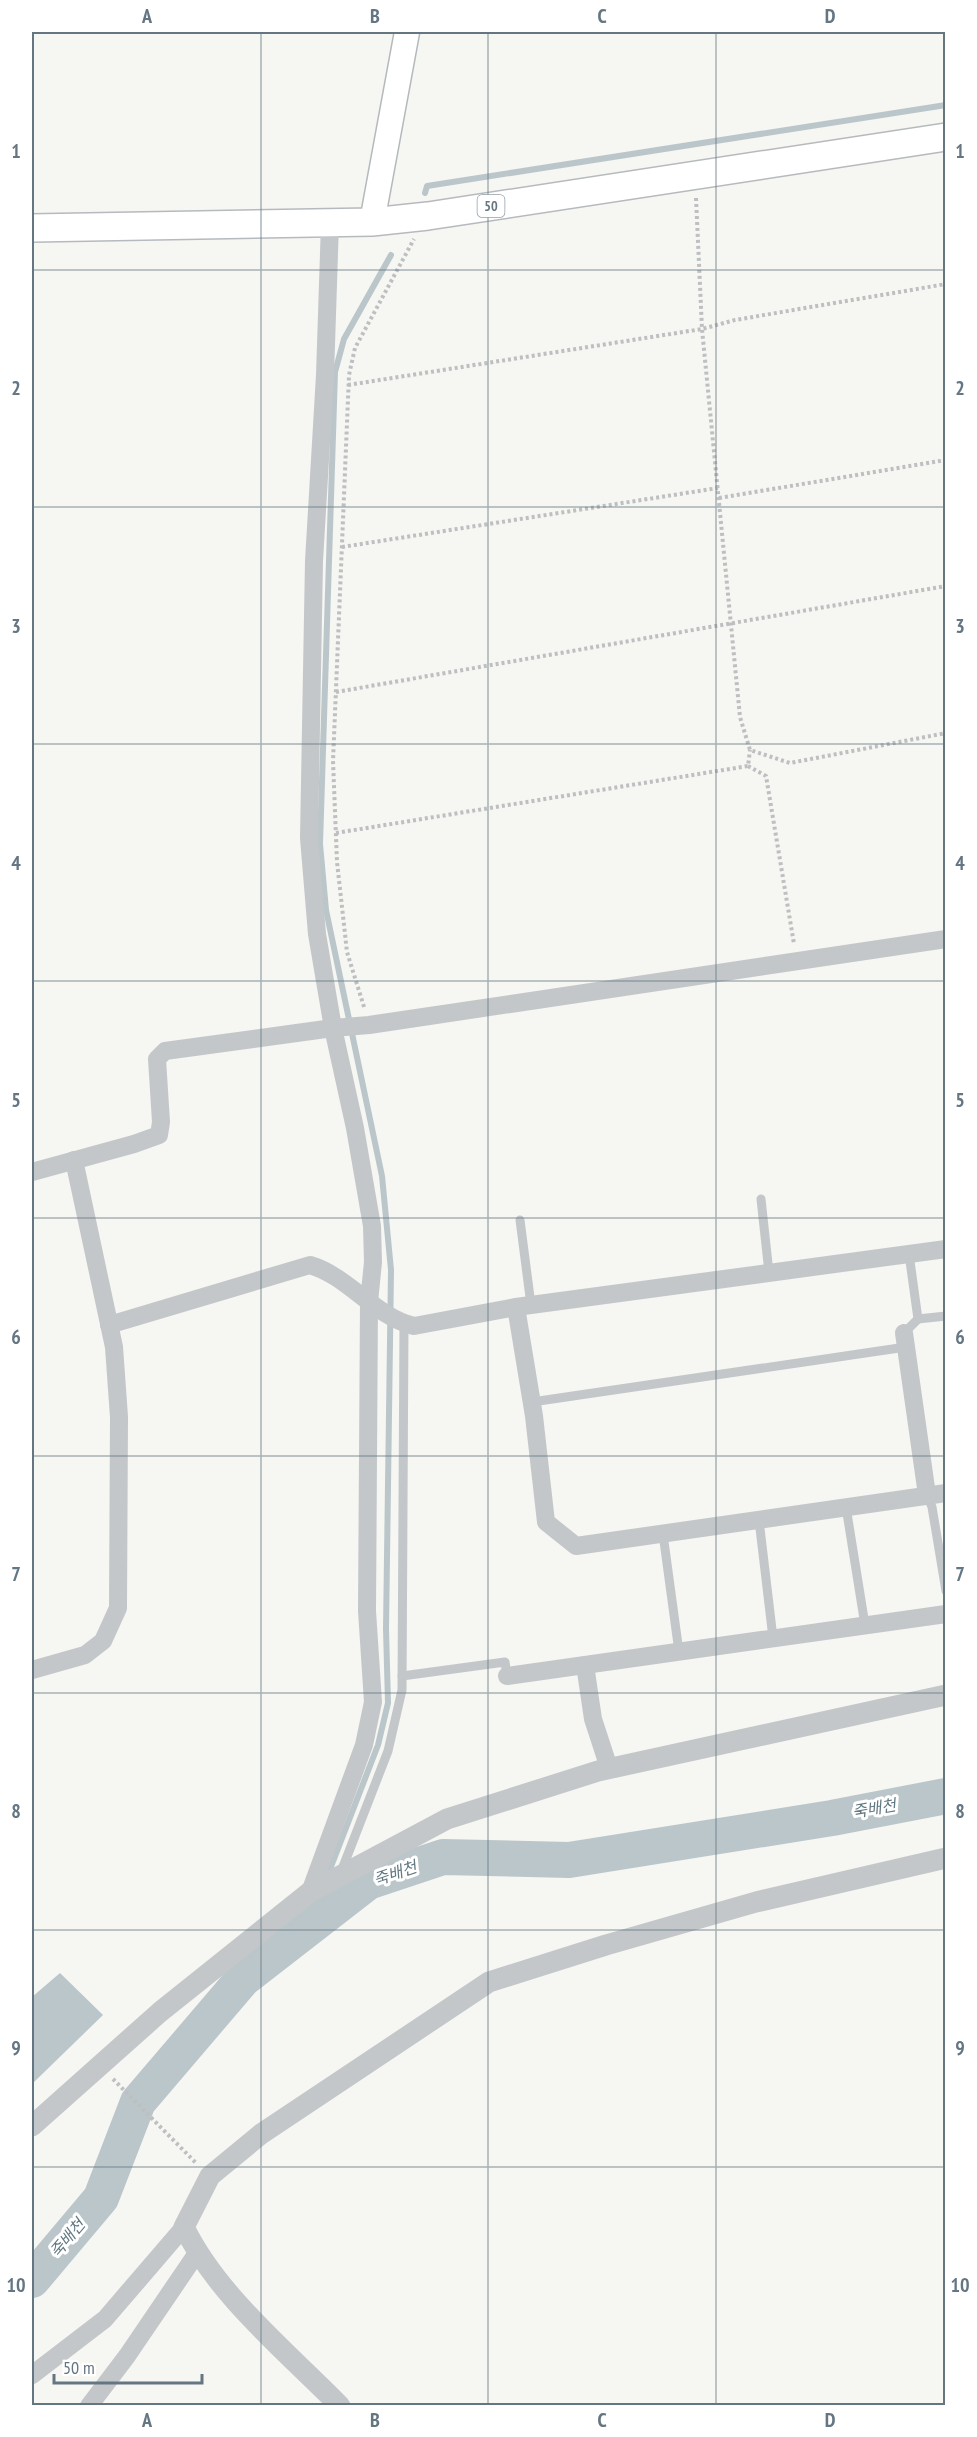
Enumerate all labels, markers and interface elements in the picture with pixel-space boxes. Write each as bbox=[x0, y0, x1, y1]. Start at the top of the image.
text: A bbox=[141, 3, 153, 29]
text: B bbox=[370, 3, 380, 29]
text: C bbox=[597, 3, 607, 29]
text: D bbox=[825, 3, 836, 29]
text: 1 bbox=[11, 138, 21, 164]
text: 1 bbox=[955, 138, 965, 164]
road number: 50 bbox=[478, 195, 504, 217]
text: 2 bbox=[11, 375, 21, 401]
text: 2 bbox=[955, 375, 965, 401]
text: 3 bbox=[11, 613, 21, 639]
text: 3 bbox=[955, 613, 965, 639]
text: 4 bbox=[11, 850, 21, 876]
text: 4 bbox=[955, 850, 965, 876]
text: 5 bbox=[11, 1087, 21, 1113]
text: 5 bbox=[955, 1087, 965, 1113]
text: 6 bbox=[11, 1324, 21, 1350]
text: 6 bbox=[955, 1324, 965, 1350]
text: 7 bbox=[11, 1561, 21, 1587]
text: 7 bbox=[955, 1561, 965, 1587]
water label: 죽배천 bbox=[851, 1794, 900, 1822]
text: 8 bbox=[11, 1798, 21, 1824]
text: 8 bbox=[955, 1798, 965, 1824]
water label: 죽배천 bbox=[371, 1856, 421, 1890]
text: 9 bbox=[11, 2035, 21, 2061]
text: 9 bbox=[955, 2035, 965, 2061]
water label: 죽배천 bbox=[45, 2213, 90, 2261]
text: 10 bbox=[6, 2272, 26, 2298]
text: 10 bbox=[950, 2272, 970, 2298]
scale bar bbox=[54, 2347, 202, 2385]
text: 50 m bbox=[63, 2356, 95, 2379]
text: A bbox=[141, 2407, 153, 2433]
text: B bbox=[370, 2407, 380, 2433]
text: C bbox=[597, 2407, 607, 2433]
text: D bbox=[825, 2407, 836, 2433]

